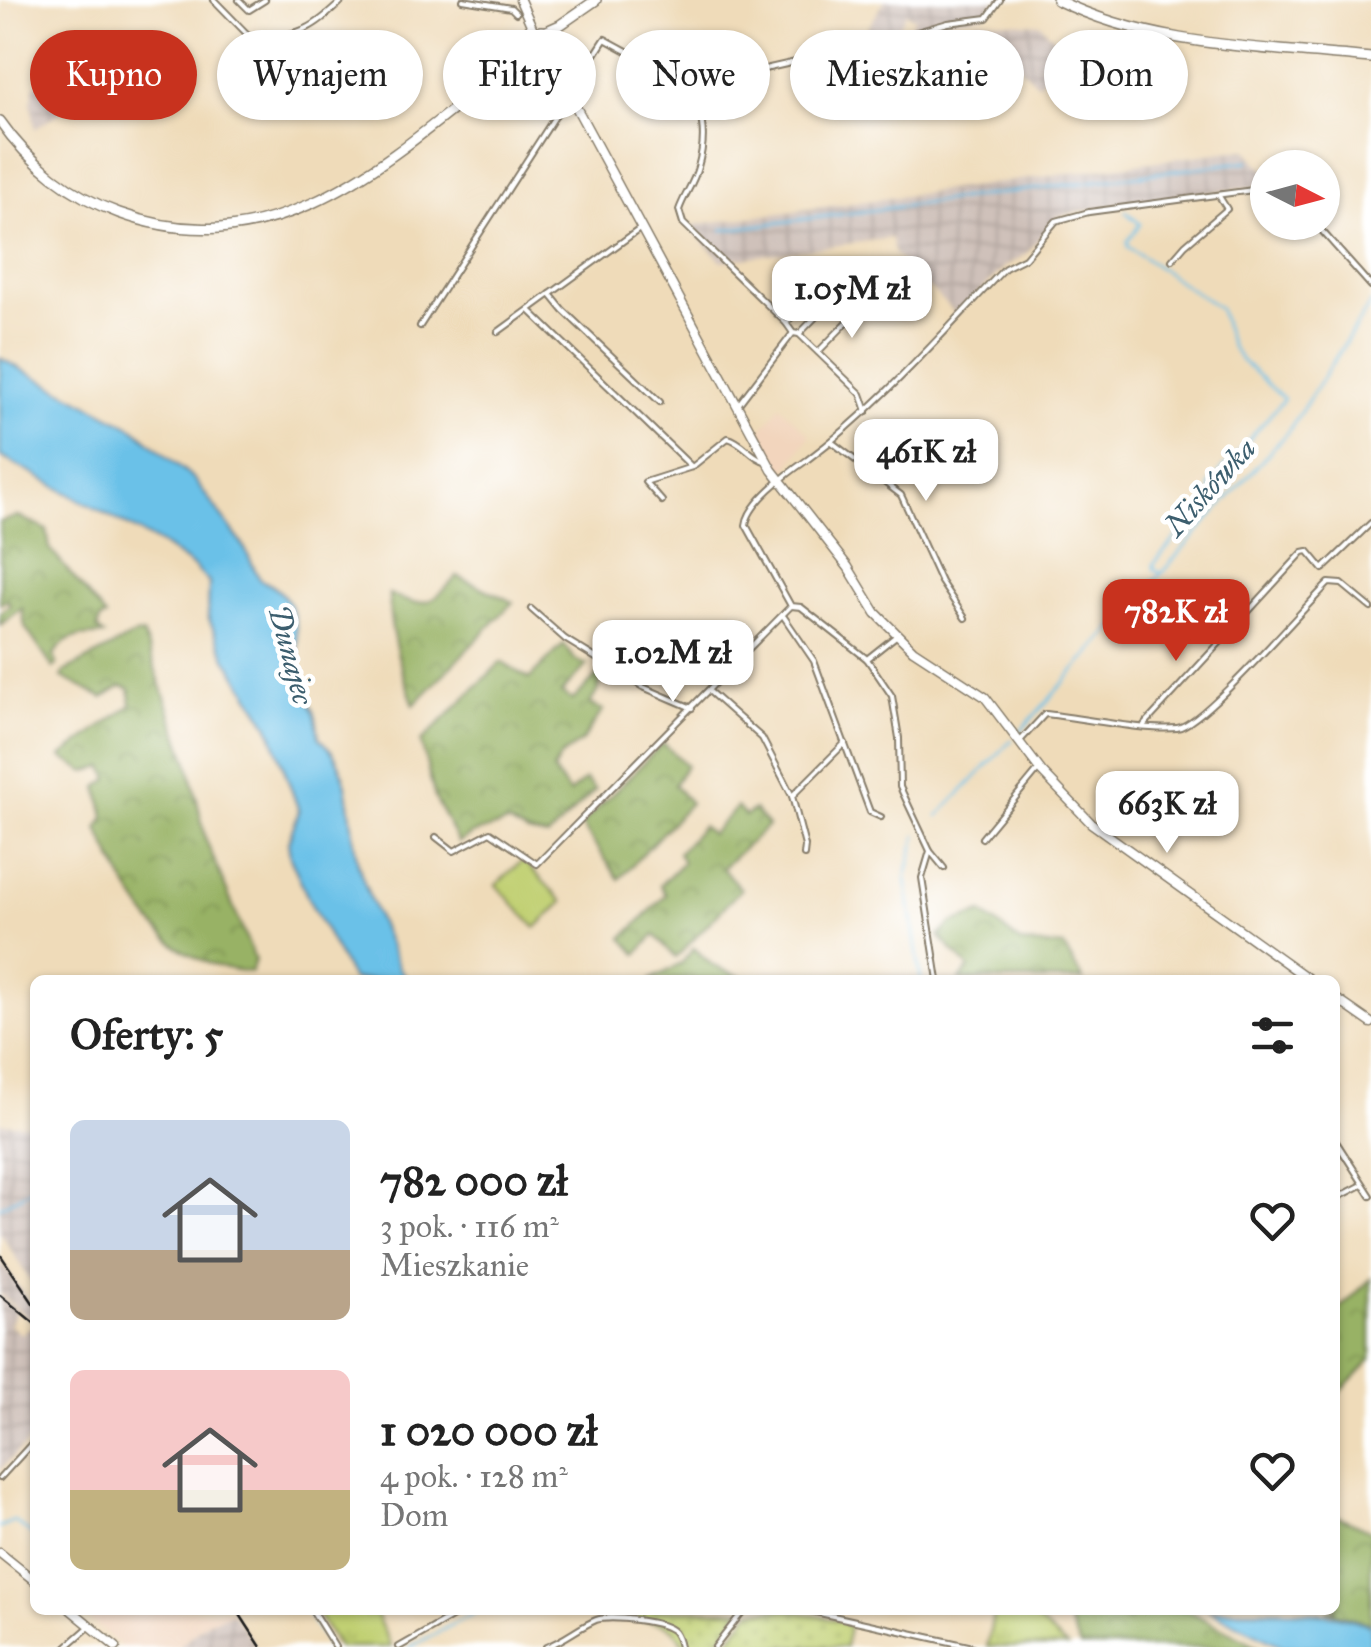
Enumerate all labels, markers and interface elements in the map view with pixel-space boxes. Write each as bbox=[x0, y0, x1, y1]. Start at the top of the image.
chip: Kupno bbox=[30, 30, 197, 120]
chip: Wynajem bbox=[217, 30, 423, 120]
chip: Filtry bbox=[443, 30, 596, 120]
chip: Nowe bbox=[616, 30, 770, 120]
chip: Mieszkanie bbox=[790, 30, 1024, 120]
chip: Dom bbox=[1044, 30, 1188, 120]
north arrow bbox=[1250, 150, 1340, 240]
map controls bbox=[1250, 150, 1340, 240]
pin: 1.05M zł bbox=[749, 256, 955, 341]
text: 1.05M zł bbox=[794, 269, 910, 308]
pin: 461K zł bbox=[834, 419, 1018, 504]
water label: Niskówka bbox=[1155, 431, 1263, 545]
text: 461K zł bbox=[876, 432, 976, 471]
pin: 782K zł bbox=[1084, 579, 1268, 664]
text: 782K zł bbox=[1125, 592, 1227, 631]
water label: Dunajec bbox=[260, 601, 322, 710]
pin: 1.02M zł bbox=[570, 620, 776, 705]
text: 1.02M zł bbox=[614, 633, 732, 672]
pin: 663K zł bbox=[1075, 771, 1259, 856]
text: 663K zł bbox=[1118, 784, 1216, 823]
icon: filters bbox=[1245, 1008, 1300, 1063]
text: Oferty: 5 bbox=[70, 1009, 223, 1061]
text: 782 000 zł bbox=[380, 1155, 568, 1207]
icon: home bbox=[150, 1160, 270, 1280]
icon: heart bbox=[1245, 1193, 1300, 1248]
text: 3 pok. · 116 m² bbox=[380, 1207, 559, 1246]
text: Mieszkanie bbox=[380, 1246, 529, 1285]
text: 1 020 000 zł bbox=[380, 1405, 597, 1457]
icon: home bbox=[150, 1410, 270, 1530]
icon: heart bbox=[1245, 1443, 1300, 1498]
text: 4 pok. · 128 m² bbox=[380, 1457, 568, 1496]
text: Dom bbox=[380, 1496, 448, 1535]

